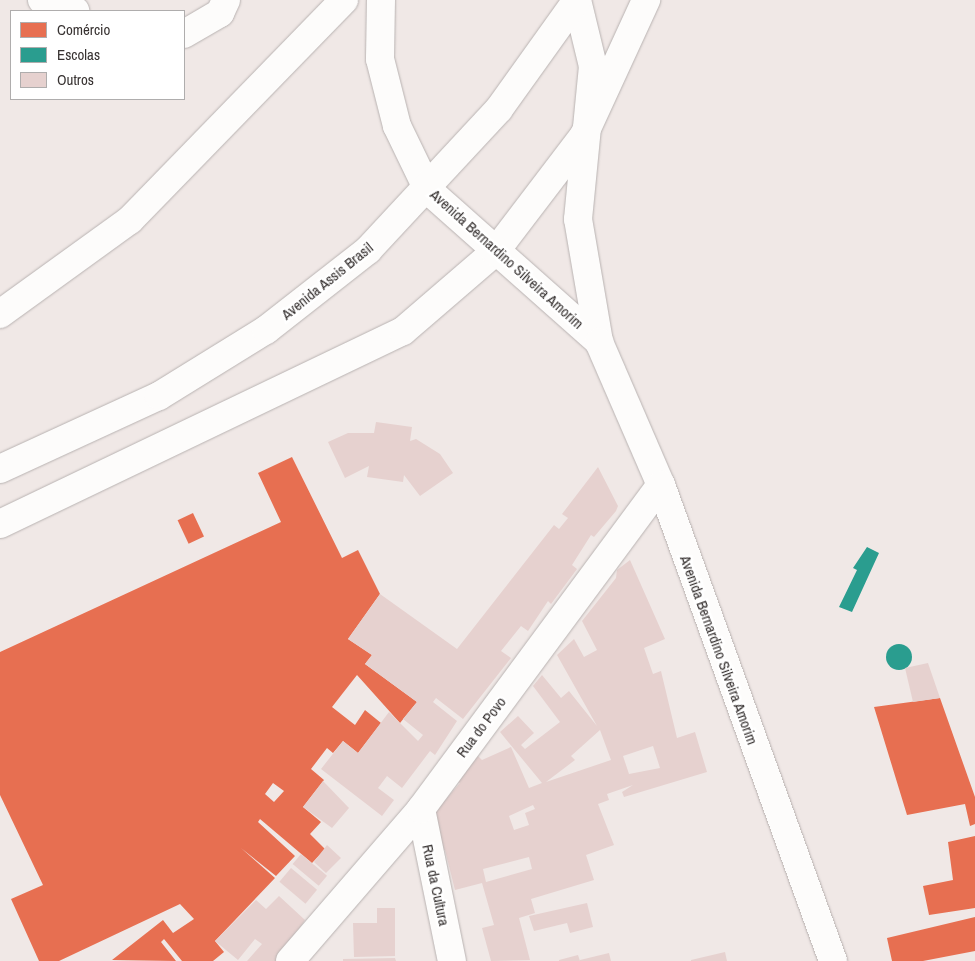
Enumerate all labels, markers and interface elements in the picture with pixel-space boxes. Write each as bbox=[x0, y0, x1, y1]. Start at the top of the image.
legend bbox=[10, 10, 185, 100]
text: Comércio bbox=[57, 19, 110, 40]
text: Escolas bbox=[57, 44, 100, 65]
text: Outros bbox=[57, 69, 94, 90]
street label: Avenida Bernardino Silveira Amorim bbox=[426, 185, 588, 333]
street label: Avenida Assis Brasil bbox=[277, 238, 377, 324]
street label: Avenida Bernardino Silveira Amorim bbox=[676, 553, 762, 747]
street label: Rua do Povo bbox=[452, 693, 510, 761]
street label: Rua da Cultura bbox=[419, 843, 453, 927]

